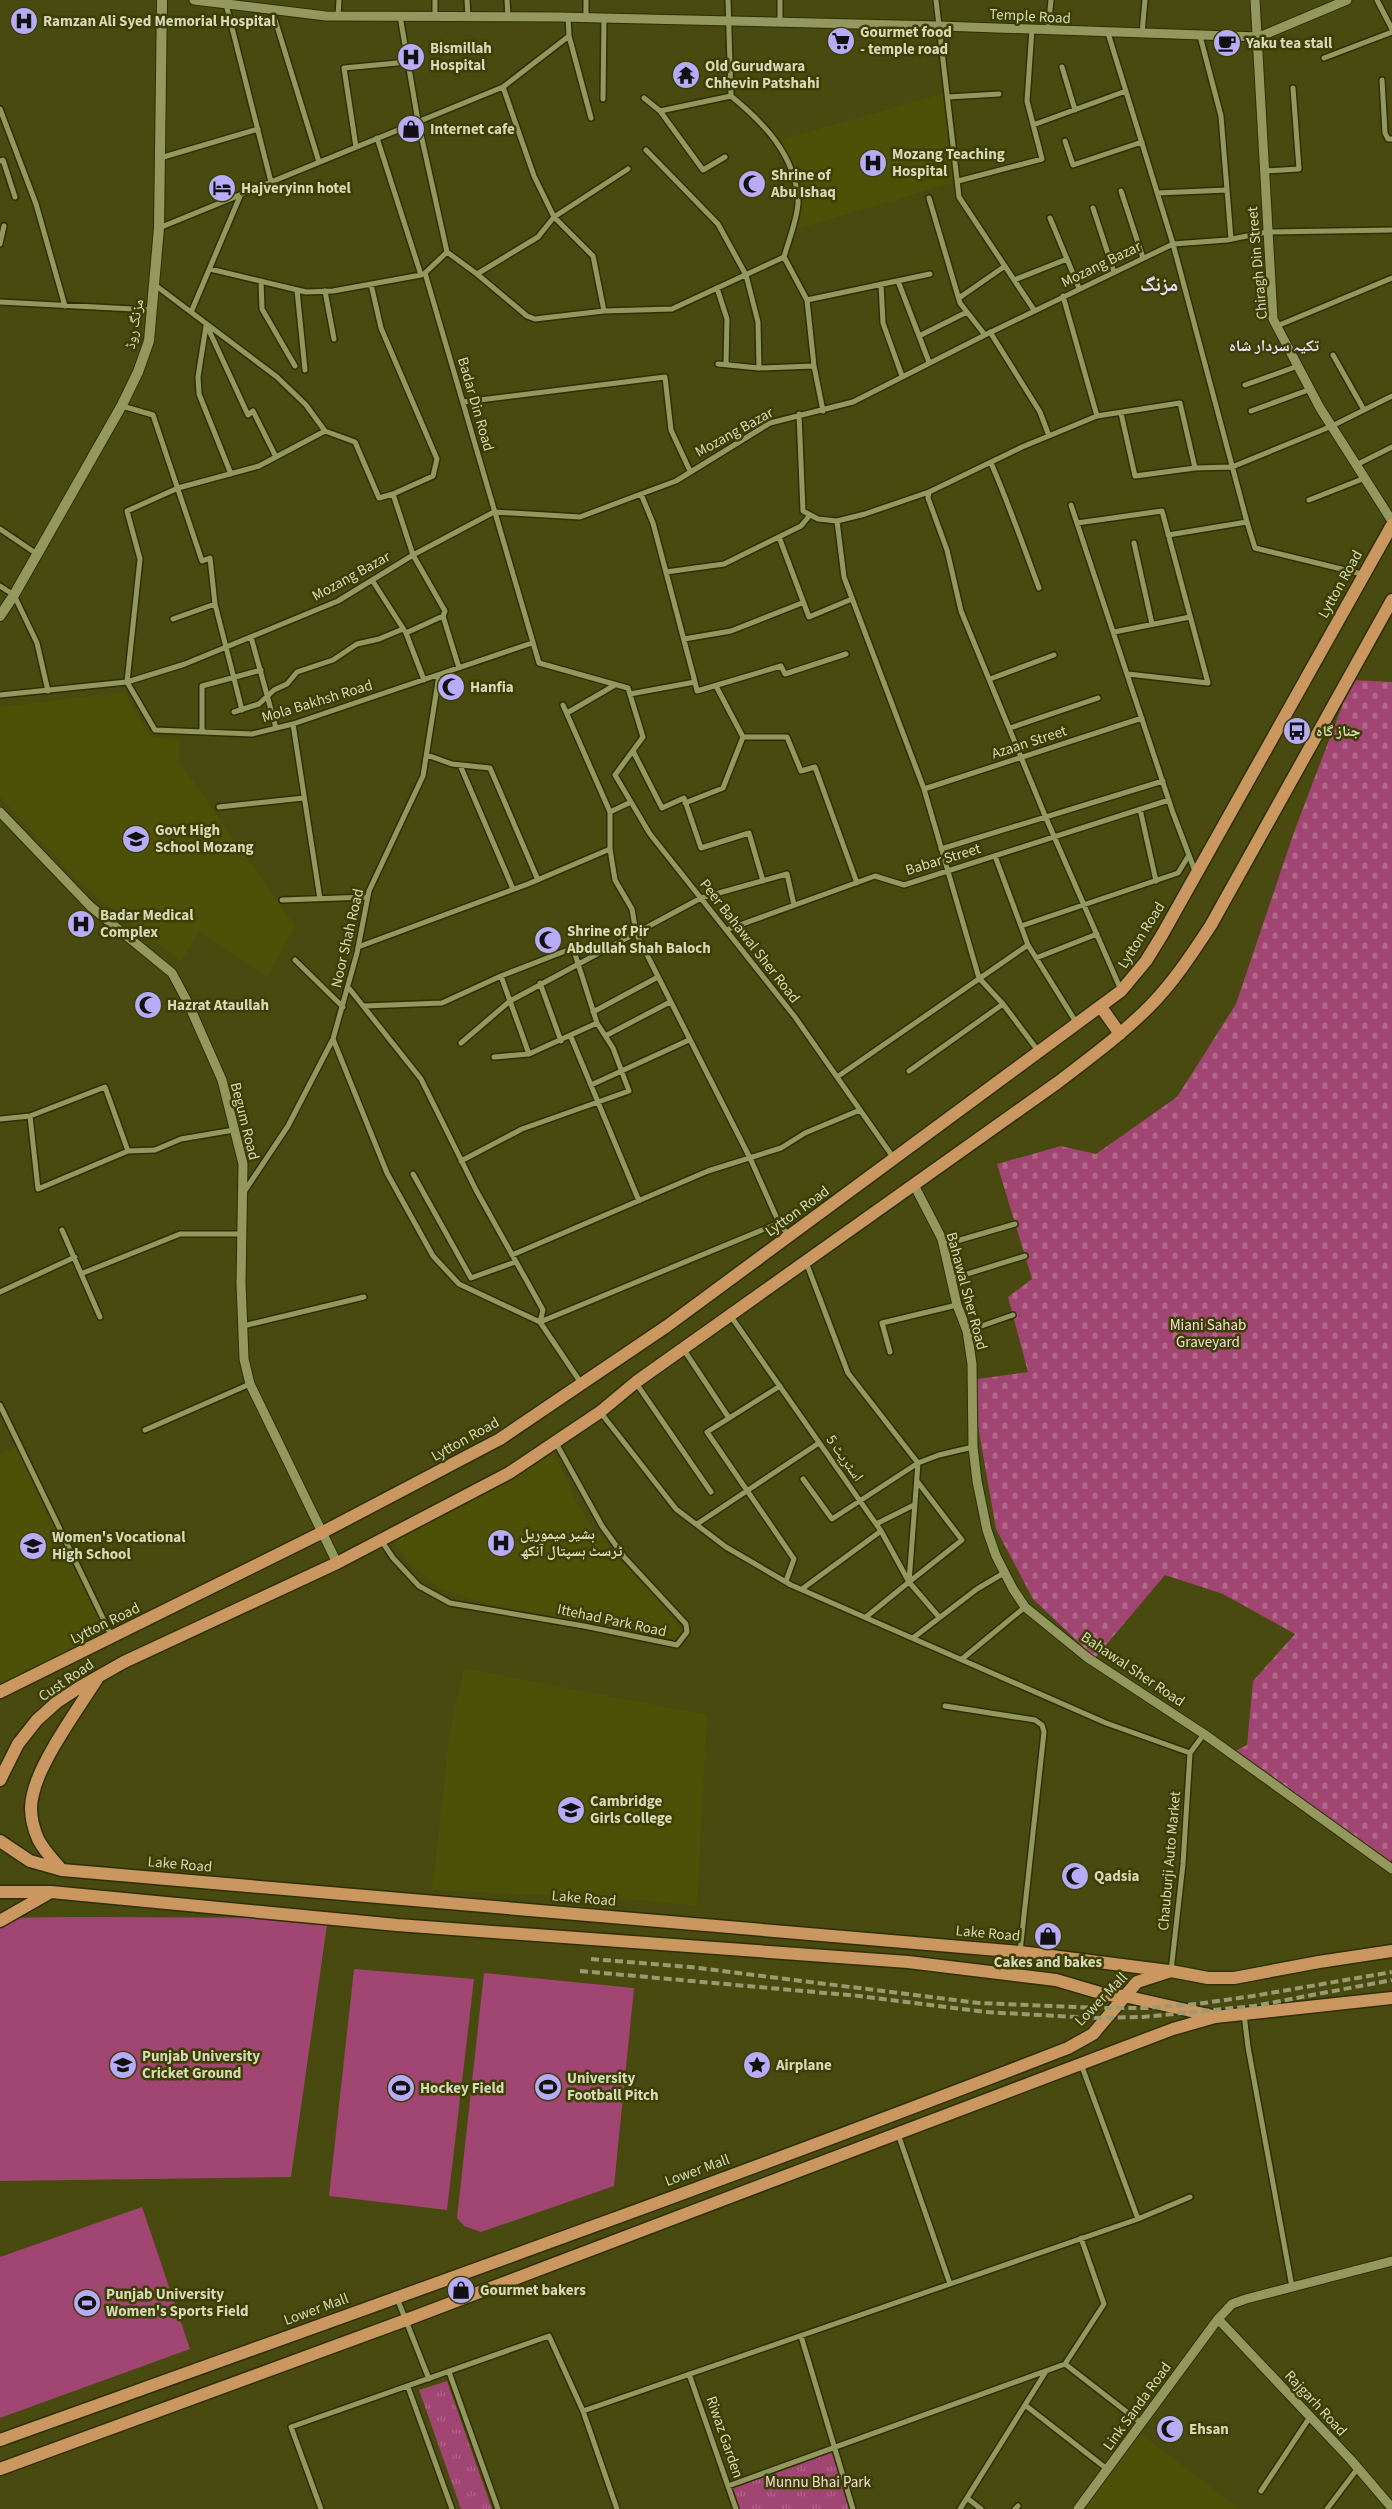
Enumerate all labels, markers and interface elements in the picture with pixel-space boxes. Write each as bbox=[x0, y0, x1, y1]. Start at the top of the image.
street label: Temple Road bbox=[989, 4, 1071, 29]
hospital icon: Ramzan Ali Syed Memorial Hospital bbox=[9, 6, 39, 36]
place label: Ramzan Ali Syed Memorial Hospital bbox=[43, 11, 276, 32]
place label: Gourmet food - temple road bbox=[860, 22, 952, 60]
supermarket icon: Gourmet food - temple road bbox=[826, 26, 856, 56]
cafe icon: Yaku tea stall bbox=[1212, 28, 1242, 58]
place label: Yaku tea stall bbox=[1245, 33, 1333, 54]
place label: Bismillah Hospital bbox=[430, 38, 492, 76]
hospital icon: Bismillah Hospital bbox=[396, 42, 426, 72]
place label: Old Gurudwara Chhevin Patshahi bbox=[705, 56, 820, 94]
temple icon: Old Gurudwara Chhevin Patshahi bbox=[671, 60, 701, 90]
shop icon: Internet cafe bbox=[396, 114, 426, 144]
place label: Internet cafe bbox=[430, 119, 515, 140]
place label: Mozang Teaching Hospital bbox=[892, 144, 1005, 182]
hospital icon: Mozang Teaching Hospital bbox=[858, 148, 888, 178]
place label: Shrine of Abu Ishaq bbox=[770, 165, 836, 203]
mosque icon: Shrine of Abu Ishaq bbox=[737, 169, 767, 199]
hotel icon: Hajveryinn hotel bbox=[207, 173, 237, 203]
place label: Hajveryinn hotel bbox=[241, 178, 352, 199]
street label: Chiragh Din Street bbox=[1242, 206, 1273, 320]
street label: Mozang Bazar bbox=[1058, 236, 1145, 293]
district label: مزنگ bbox=[1140, 271, 1178, 299]
street label: مزنگ روڈ bbox=[120, 297, 149, 351]
district label: تکیہ سردار شاہ bbox=[1229, 335, 1320, 357]
street label: Badar Din Road bbox=[452, 355, 499, 454]
street label: Mozang Bazar bbox=[691, 402, 778, 463]
street label: Mozang Bazar bbox=[308, 546, 395, 607]
street label: Lytton Road bbox=[1313, 546, 1368, 622]
mosque icon: Hanfia bbox=[436, 672, 466, 702]
street label: Mola Bakhsh Road bbox=[259, 675, 375, 728]
place label: Hanfia bbox=[470, 677, 514, 698]
bus stop icon: جناز گاہ bbox=[1282, 716, 1312, 746]
street label: Azaan Street bbox=[989, 720, 1070, 765]
place label: جناز گاہ bbox=[1316, 721, 1361, 742]
place label: Govt High School Mozang bbox=[155, 820, 254, 858]
school or university icon: Govt High School Mozang bbox=[121, 824, 151, 854]
street label: Babar Street bbox=[903, 838, 983, 881]
street label: Peer Bahawal Sher Road bbox=[694, 875, 805, 1008]
street label: Noor Shah Road bbox=[326, 886, 369, 990]
street label: Lytton Road bbox=[1113, 898, 1170, 973]
place label: Badar Medical Complex bbox=[100, 905, 194, 943]
hospital icon: Badar Medical Complex bbox=[66, 909, 96, 939]
place label: Shrine of Pir Abdullah Shah Baloch bbox=[566, 921, 711, 959]
mosque icon: Shrine of Pir Abdullah Shah Baloch bbox=[533, 925, 563, 955]
mosque icon: Hazrat Ataullah bbox=[133, 990, 163, 1020]
place label: Hazrat Ataullah bbox=[167, 995, 269, 1016]
street label: Begum Road bbox=[225, 1080, 264, 1162]
street label: Lytton Road bbox=[761, 1181, 834, 1242]
street label: Bahawal Sher Road bbox=[941, 1230, 992, 1352]
park label: Miani Sahab Graveyard bbox=[1170, 1315, 1246, 1353]
street label: Lytton Road bbox=[427, 1412, 503, 1467]
street label: اسٹریٹ 5 bbox=[821, 1431, 868, 1486]
place label: بشیر میموریل ٹرسٹ ہسپتال آنکھ bbox=[520, 1524, 623, 1562]
place label: Women's Vocational High School bbox=[52, 1527, 186, 1565]
hospital icon: بشیر میموریل ٹرسٹ ہسپتال آنکھ bbox=[486, 1528, 516, 1558]
school or university icon: Women's Vocational High School bbox=[18, 1531, 48, 1561]
street label: Lytton Road bbox=[67, 1598, 143, 1649]
street label: Ittehad Park Road bbox=[555, 1599, 669, 1642]
street label: Bahawal Sher Road bbox=[1077, 1627, 1189, 1712]
street label: Cust Road bbox=[34, 1654, 98, 1707]
street label: Chauburji Auto Market bbox=[1153, 1790, 1186, 1932]
place label: Cambridge Girls College bbox=[590, 1791, 673, 1829]
school or university icon: Cambridge Girls College bbox=[556, 1795, 586, 1825]
street label: Lake Road bbox=[147, 1851, 213, 1878]
mosque icon: Qadsia bbox=[1060, 1861, 1090, 1891]
place label: Qadsia bbox=[1094, 1866, 1140, 1887]
street label: Lake Road bbox=[551, 1885, 617, 1912]
street label: Lake Road bbox=[955, 1920, 1021, 1947]
shop icon: Cakes and bakes bbox=[1033, 1921, 1063, 1951]
place label: Cakes and bakes bbox=[994, 1952, 1103, 1973]
street label: Lower Mall bbox=[1070, 1968, 1133, 2031]
place label: Punjab University Cricket Ground bbox=[142, 2046, 260, 2084]
school or university icon: Punjab University Cricket Ground bbox=[108, 2050, 138, 2080]
place icon: Airplane bbox=[742, 2050, 772, 2080]
place label: Airplane bbox=[775, 2055, 832, 2076]
place label: University Football Pitch bbox=[567, 2068, 659, 2106]
sports icon: University Football Pitch bbox=[533, 2072, 563, 2102]
sports icon: Hockey Field bbox=[386, 2073, 416, 2103]
place label: Hockey Field bbox=[420, 2078, 504, 2099]
street label: Lower Mall bbox=[662, 2149, 733, 2192]
shop icon: Gourmet bakers bbox=[446, 2275, 476, 2305]
place label: Gourmet bakers bbox=[480, 2280, 586, 2301]
place label: Punjab University Women's Sports Field bbox=[106, 2284, 249, 2322]
sports icon: Punjab University Women's Sports Field bbox=[72, 2288, 102, 2318]
street label: Lower Mall bbox=[281, 2288, 352, 2331]
street label: Link Sanda Road bbox=[1098, 2358, 1177, 2455]
street label: Rajgarh Road bbox=[1280, 2366, 1352, 2441]
street label: Riwaz Garden bbox=[701, 2393, 748, 2481]
mosque icon: Ehsan bbox=[1155, 2414, 1185, 2444]
place label: Ehsan bbox=[1189, 2419, 1229, 2440]
park label: Munnu Bhai Park bbox=[765, 2472, 872, 2493]

